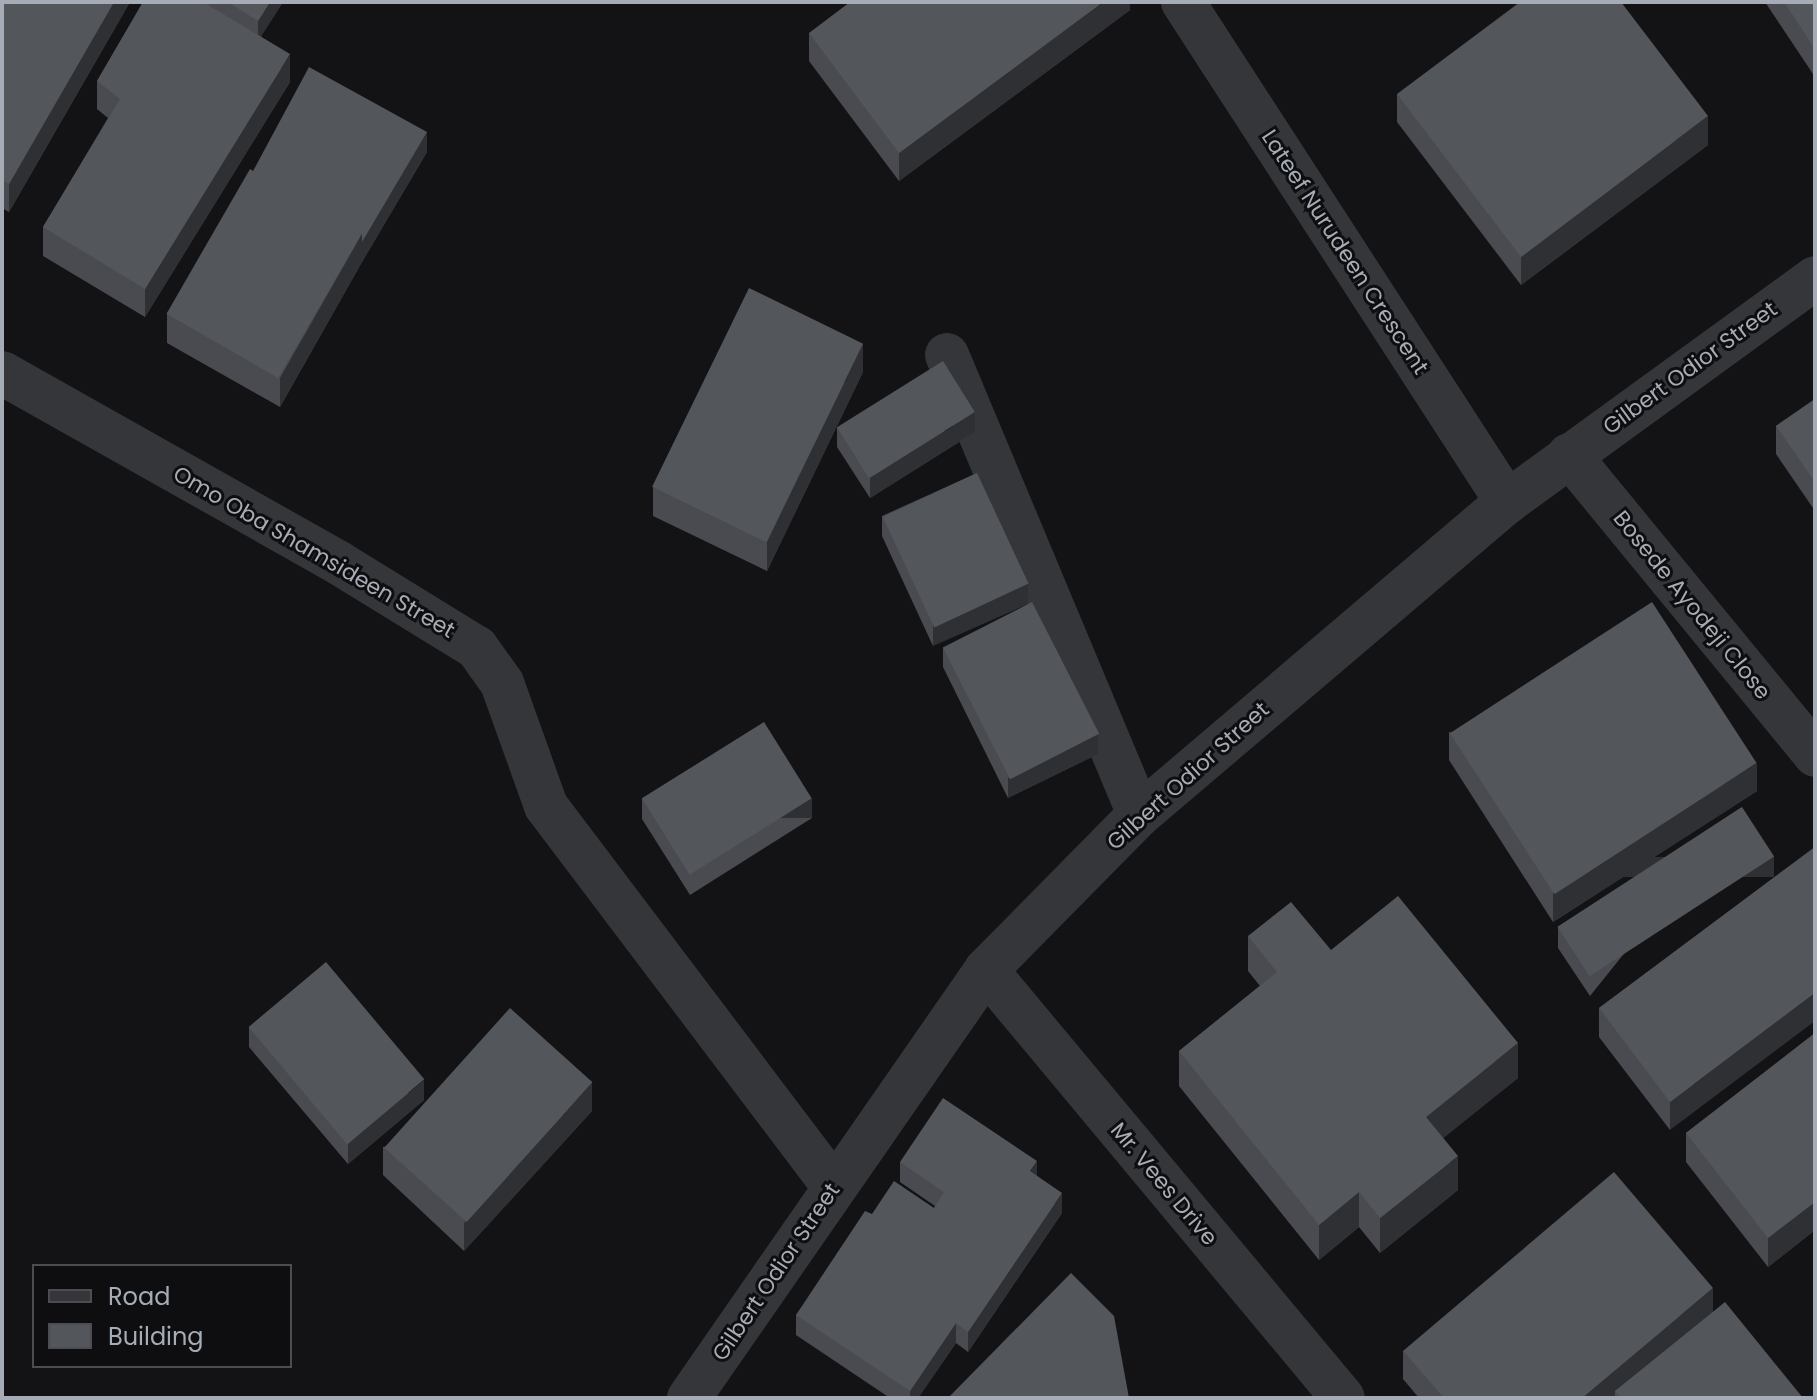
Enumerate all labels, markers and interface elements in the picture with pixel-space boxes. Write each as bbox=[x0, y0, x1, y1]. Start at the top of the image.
street label: Lateef Nurudeen Crescent bbox=[1256, 125, 1434, 379]
street label: Gilbert Odior Street bbox=[1598, 296, 1782, 440]
street label: Omo Oba Shamsideen Street bbox=[169, 460, 459, 644]
street label: Bosede Ayodeji Close bbox=[1608, 505, 1776, 705]
street label: Gilbert Odior Street bbox=[1102, 696, 1274, 856]
street label: Mr. Vees Drive bbox=[1105, 1117, 1223, 1251]
street label: Gilbert Odior Street bbox=[707, 1178, 845, 1366]
legend bbox=[32, 1264, 292, 1368]
text: Road bbox=[108, 1280, 170, 1313]
text: Building bbox=[108, 1320, 204, 1353]

